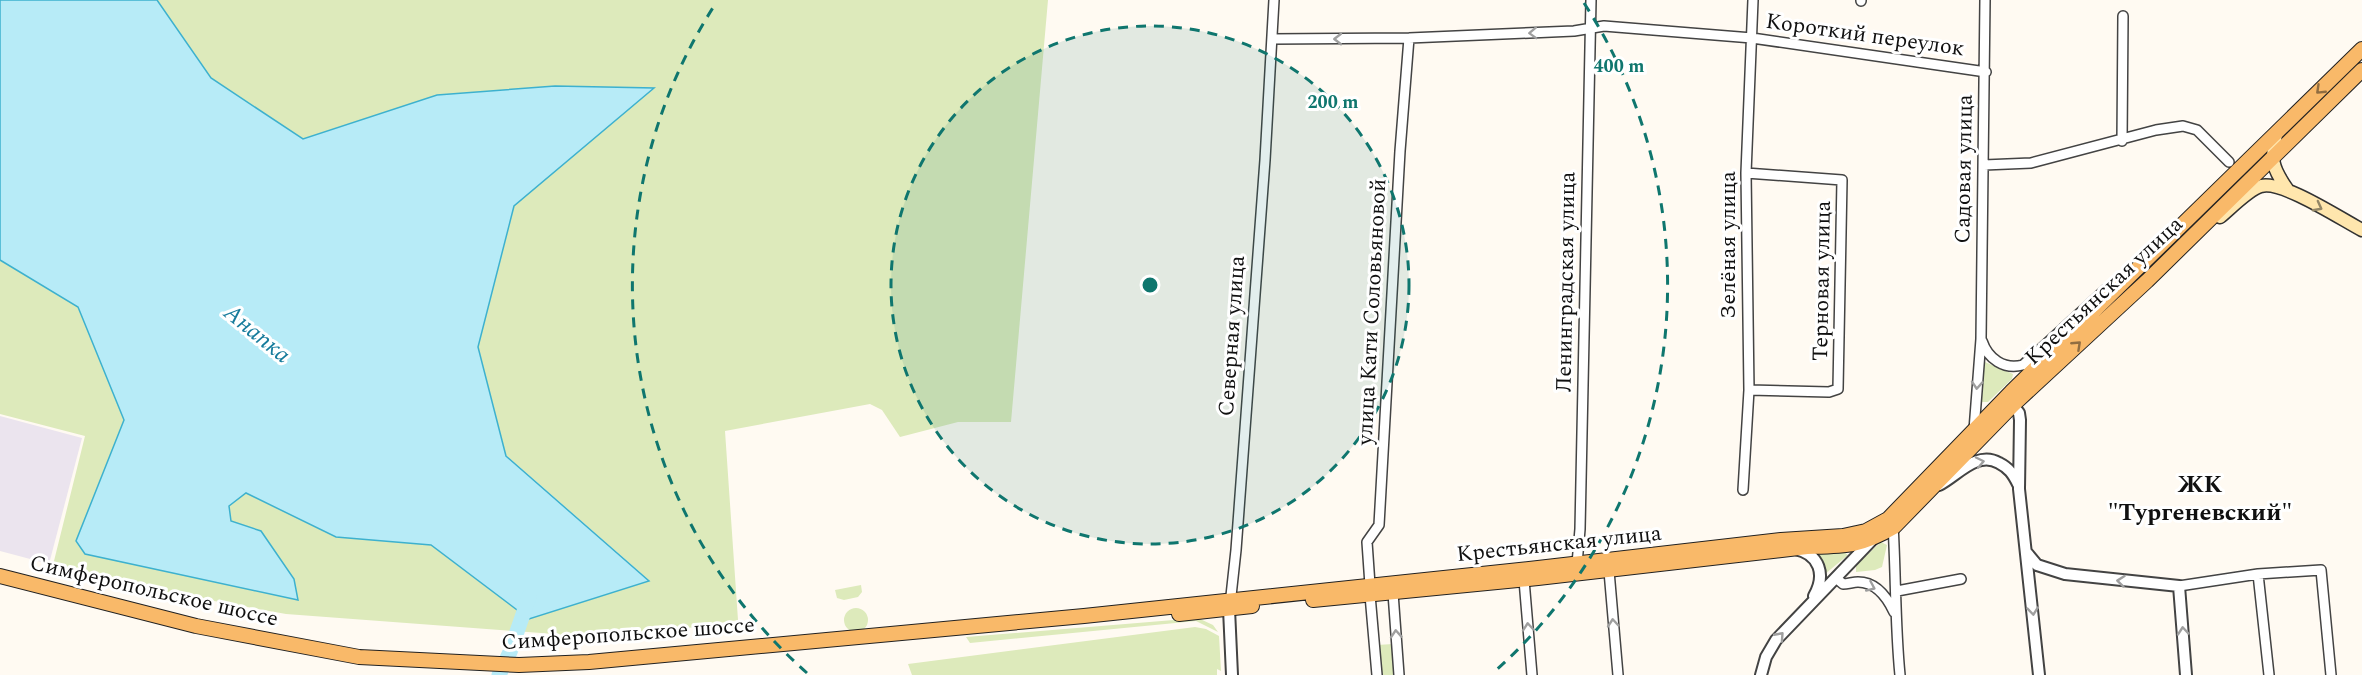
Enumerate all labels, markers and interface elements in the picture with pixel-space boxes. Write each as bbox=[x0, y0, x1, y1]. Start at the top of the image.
street label: Короткий переулок bbox=[1764, 5, 1966, 65]
one-way arrow bbox=[1529, 27, 1538, 39]
one-way arrow bbox=[1334, 33, 1343, 45]
text: 400 m bbox=[1593, 53, 1645, 80]
one-way arrow bbox=[2317, 83, 2328, 94]
text: 200 m bbox=[1307, 89, 1359, 116]
street label: Садовая улица bbox=[1946, 94, 1982, 244]
street label: Ленинградская улица bbox=[1548, 171, 1584, 393]
street label: Зелёная улица bbox=[1712, 171, 1745, 319]
street label: улица Кати Соловьяновой bbox=[1348, 178, 1395, 447]
street label: Терновая улица bbox=[1804, 200, 1840, 362]
one-way arrow bbox=[2312, 200, 2323, 211]
street label: Крестьянская улица bbox=[2017, 209, 2191, 373]
street label: Северная улица bbox=[1210, 254, 1254, 418]
centre of rings bbox=[1140, 275, 1160, 295]
water label: Анапка bbox=[215, 295, 299, 372]
one-way arrow bbox=[2070, 341, 2081, 352]
one-way arrow bbox=[1971, 380, 1984, 389]
one-way arrow bbox=[1975, 456, 1985, 469]
district label: ЖК "Тургеневский" bbox=[2108, 467, 2292, 531]
street label: Крестьянская улица bbox=[1455, 517, 1663, 571]
street label: Симферопольское шоссе bbox=[26, 546, 282, 636]
one-way arrow bbox=[2116, 575, 2125, 588]
one-way arrow bbox=[1864, 580, 1875, 592]
one-way arrow bbox=[2026, 606, 2039, 615]
street label: Симферопольское шоссе bbox=[500, 609, 756, 659]
one-way arrow bbox=[1607, 618, 1620, 627]
one-way arrow bbox=[1522, 623, 1535, 632]
one-way arrow bbox=[2176, 626, 2189, 635]
one-way arrow bbox=[1389, 629, 1402, 638]
one-way arrow bbox=[1773, 632, 1784, 643]

